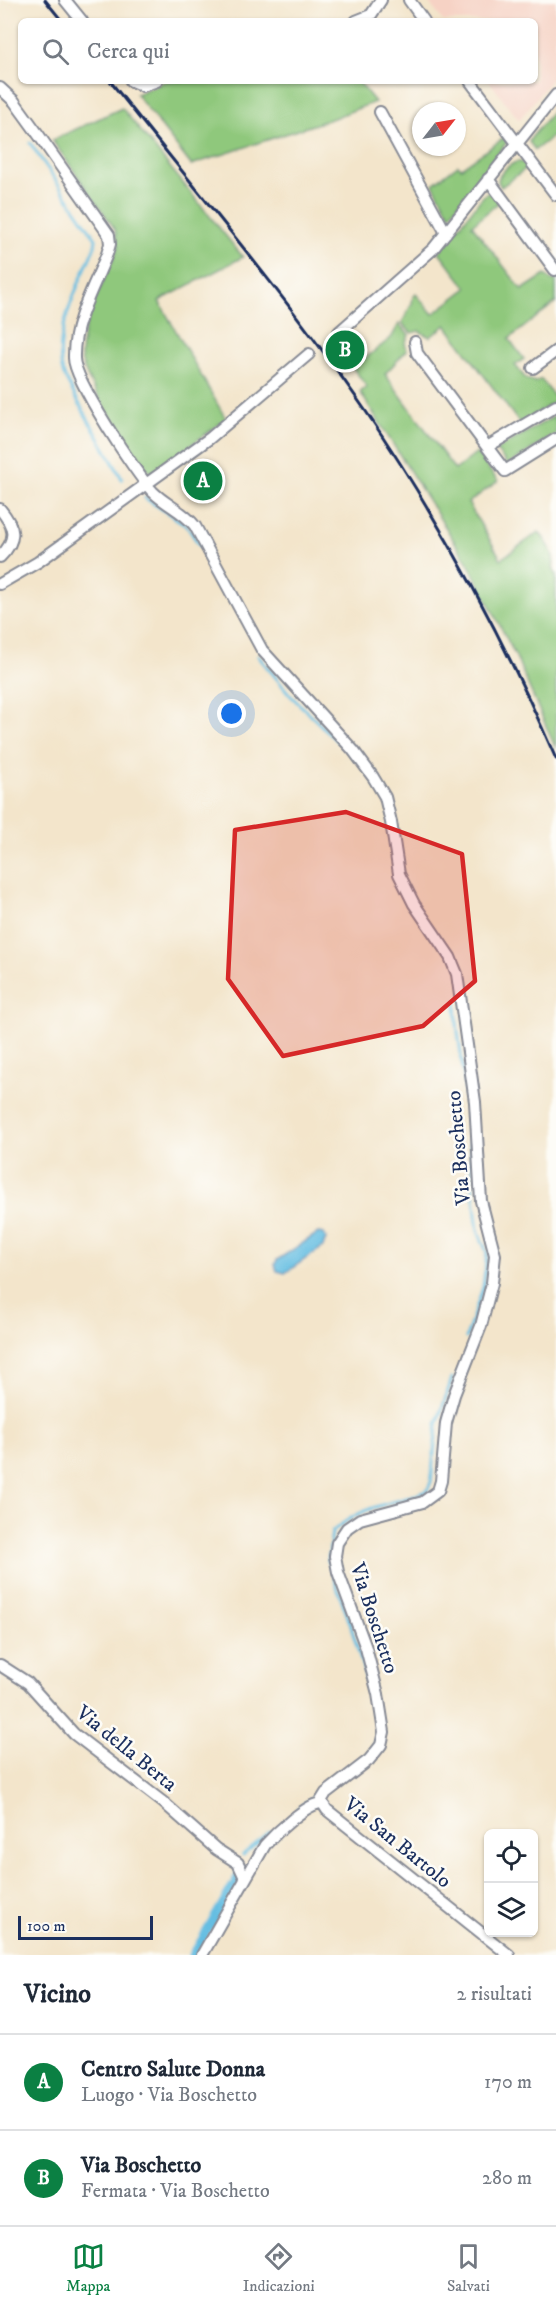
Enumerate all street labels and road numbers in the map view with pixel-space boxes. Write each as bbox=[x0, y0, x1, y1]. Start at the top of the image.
street label: Via Boschetto bbox=[441, 1090, 477, 1207]
street label: Via Boschetto bbox=[344, 1559, 404, 1677]
street label: Via della Berta bbox=[70, 1699, 182, 1798]
street label: Via San Bartolo bbox=[338, 1791, 456, 1894]

